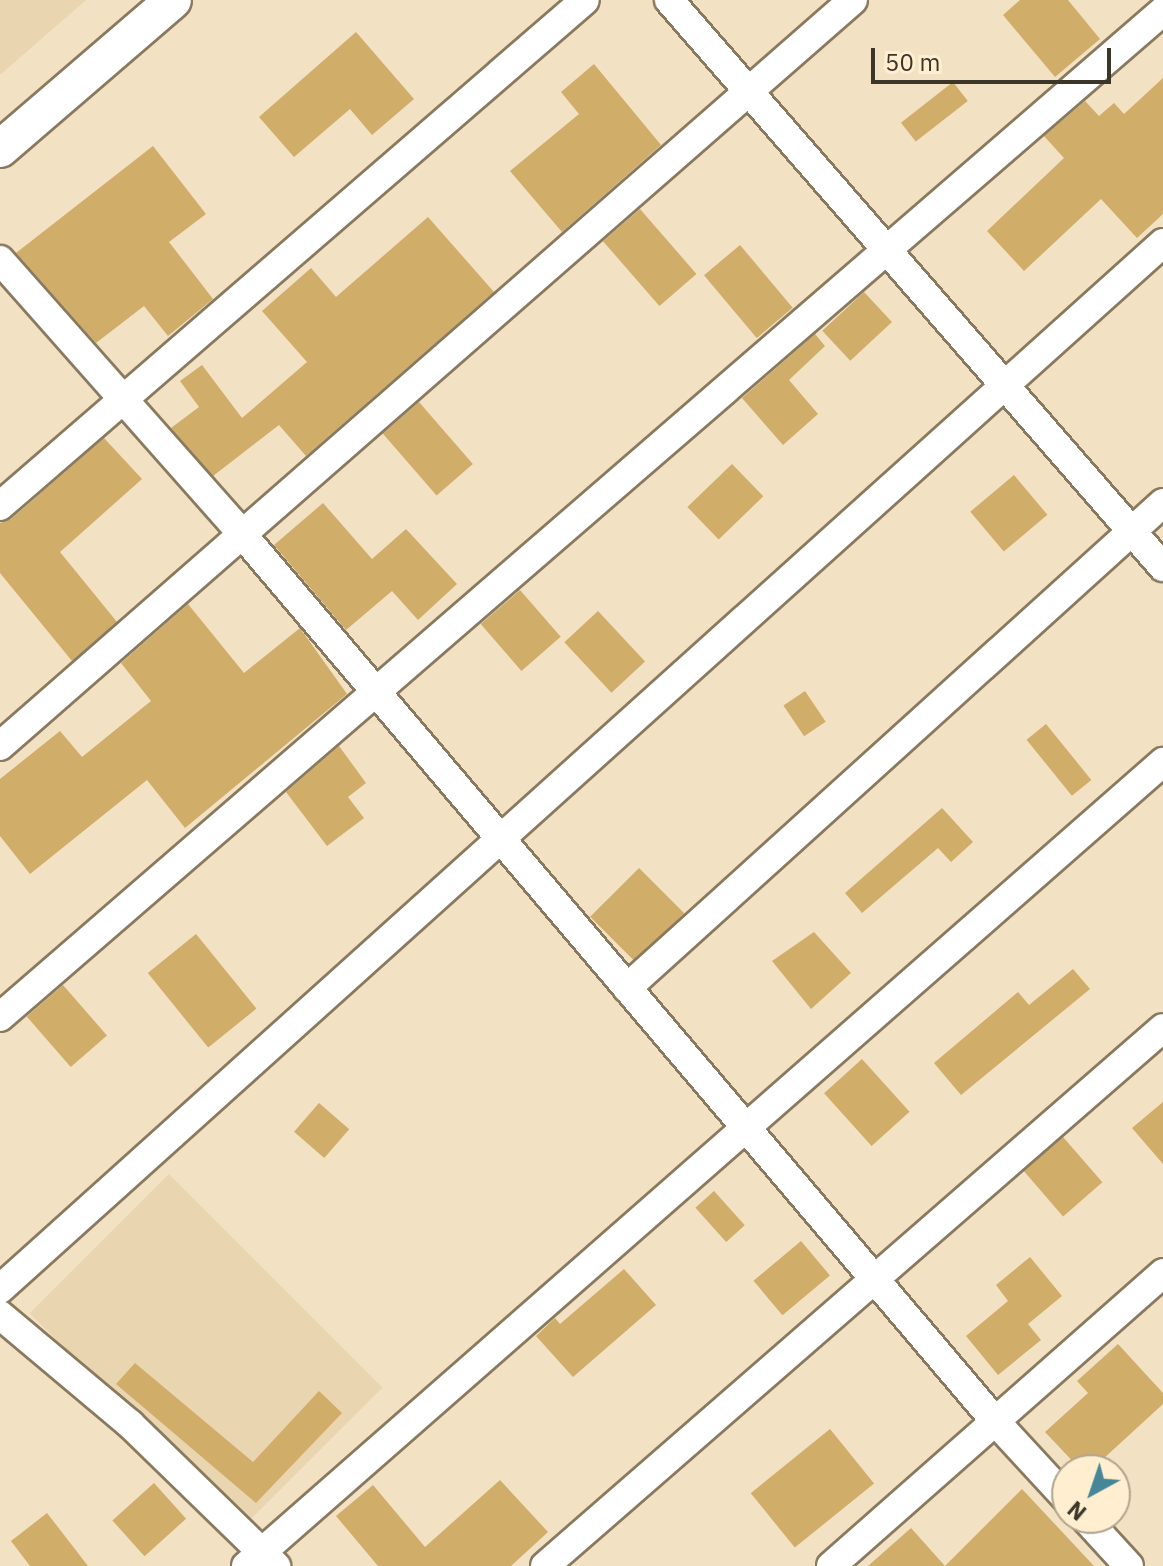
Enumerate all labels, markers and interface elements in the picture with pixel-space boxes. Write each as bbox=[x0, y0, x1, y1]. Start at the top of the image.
scale bar bbox=[875, 32, 1115, 82]
text: 50 m bbox=[885, 46, 940, 78]
north arrow bbox=[1051, 1454, 1131, 1534]
text: N bbox=[1061, 1495, 1092, 1527]

